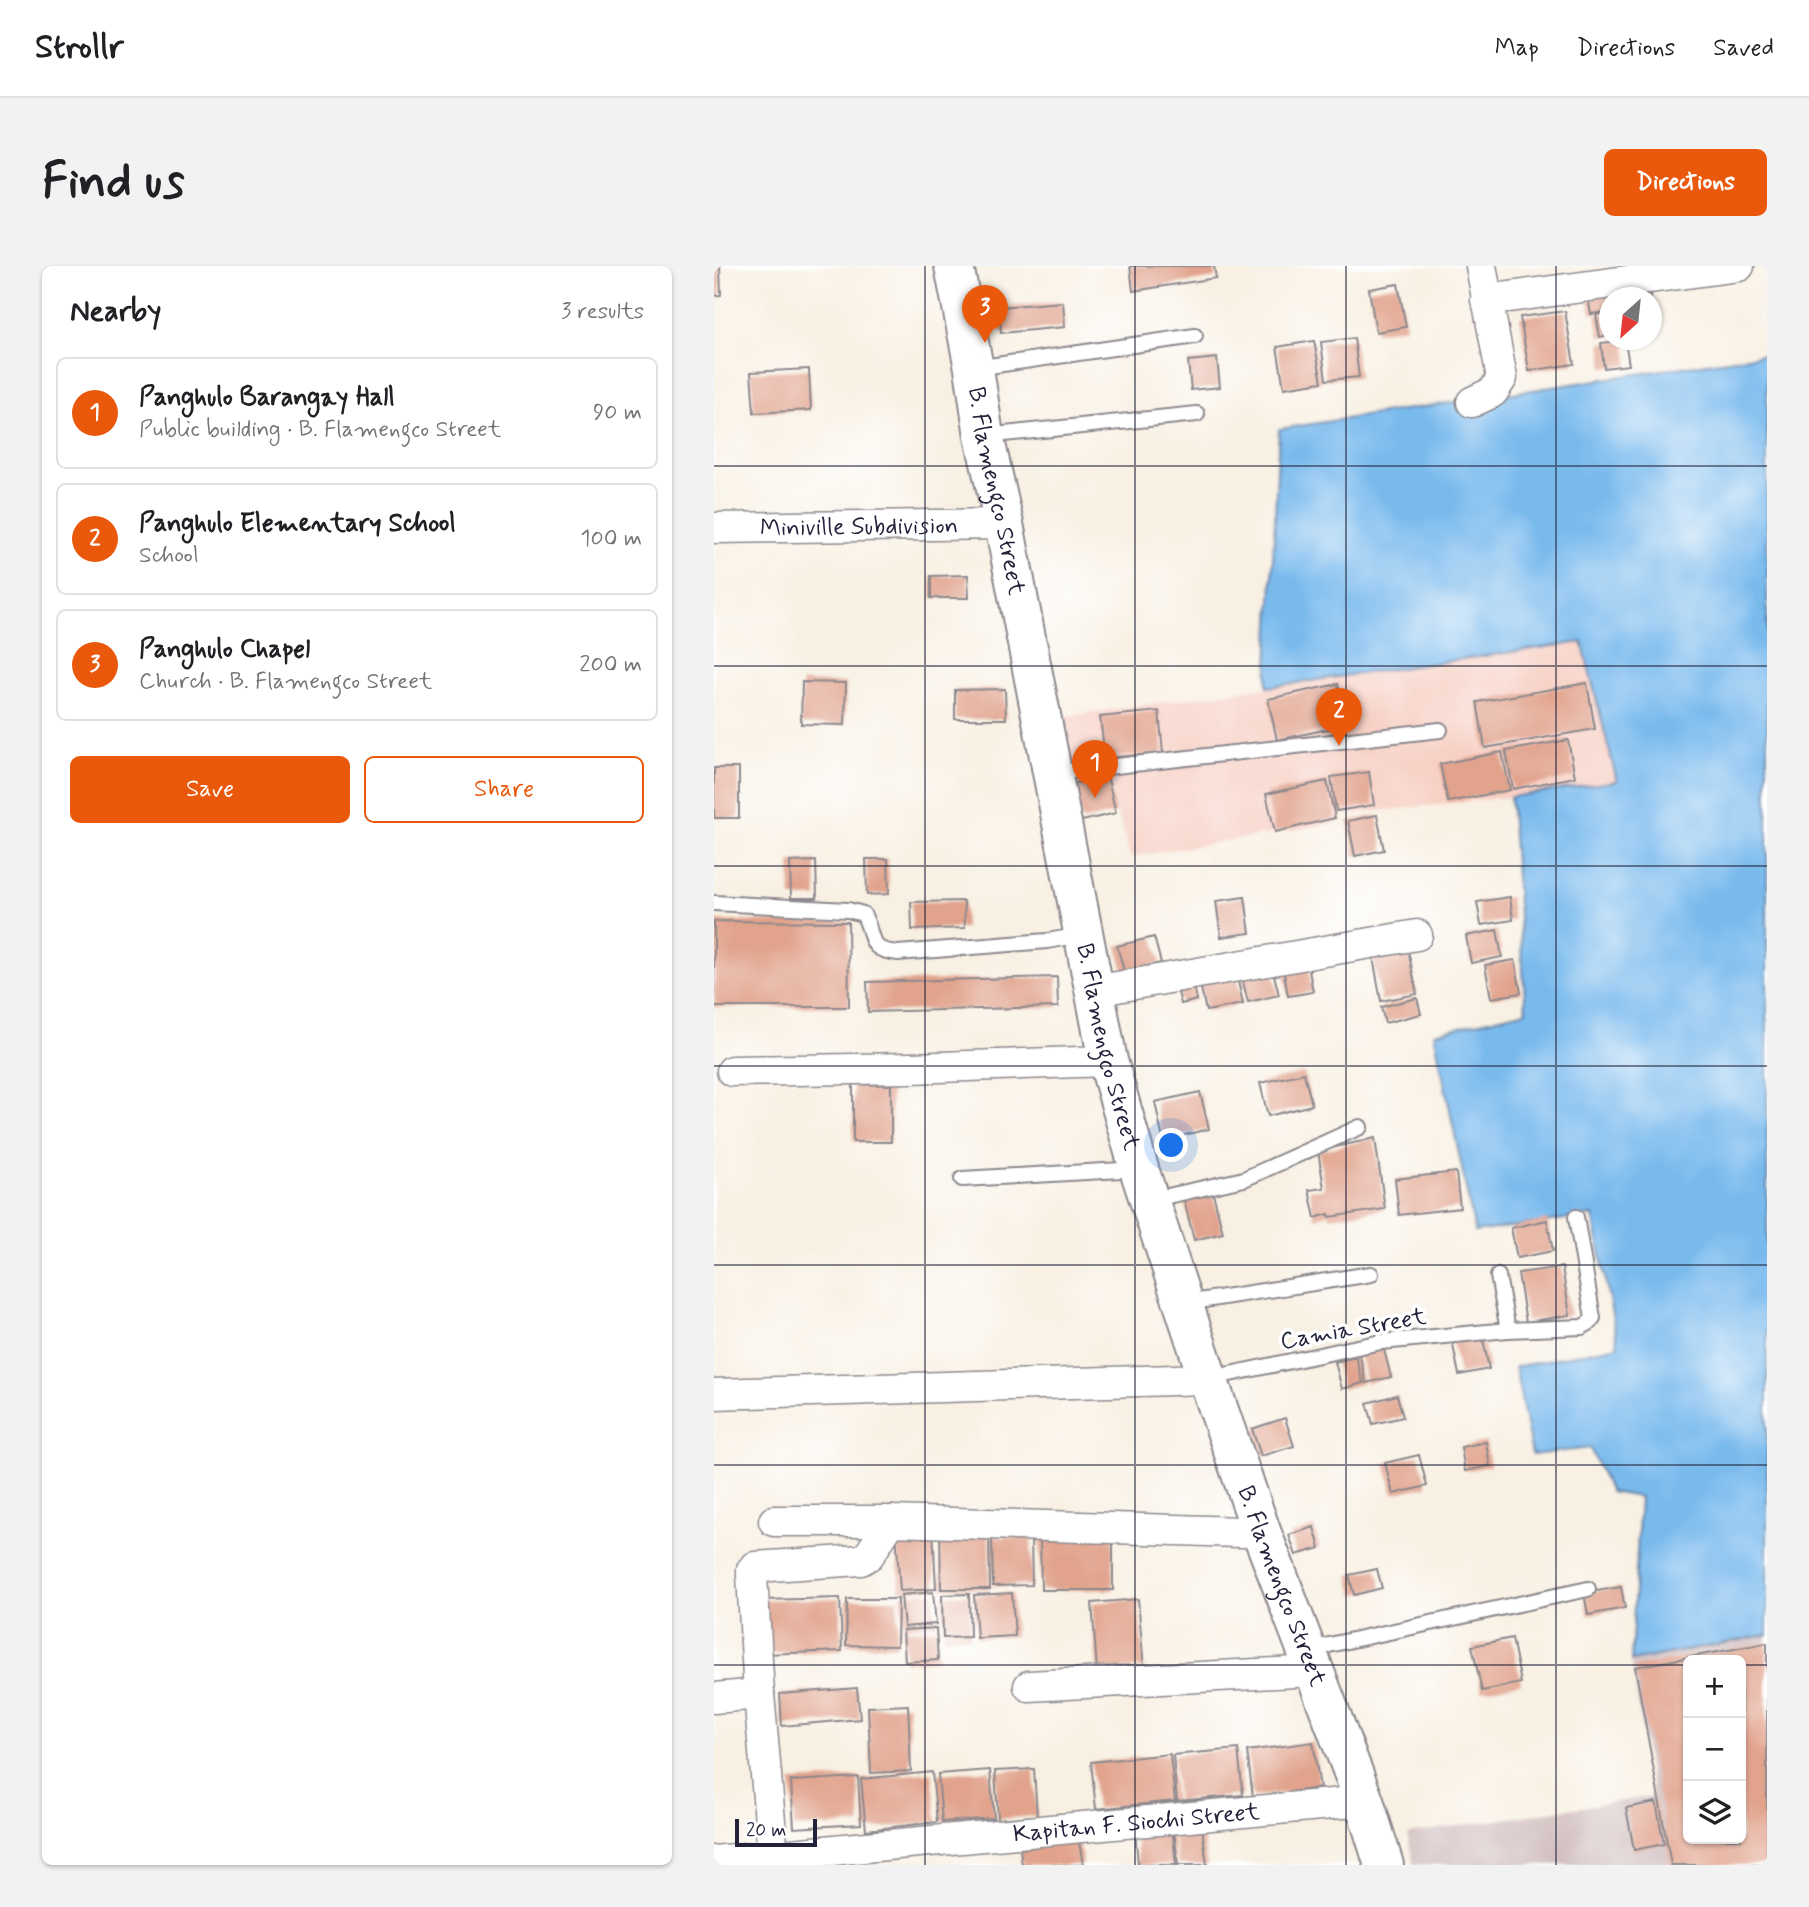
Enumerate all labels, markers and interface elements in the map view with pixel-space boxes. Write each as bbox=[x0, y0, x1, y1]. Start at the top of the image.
text: Strollr bbox=[35, 26, 124, 70]
text: Map bbox=[1495, 33, 1539, 64]
text: Directions bbox=[1577, 33, 1675, 64]
text: Saved bbox=[1713, 33, 1774, 64]
button: Directions bbox=[1604, 149, 1767, 216]
text: Find us bbox=[42, 150, 185, 215]
pin: 3 bbox=[962, 285, 1008, 343]
north arrow bbox=[1599, 287, 1662, 350]
text: Nearby bbox=[70, 292, 161, 331]
text: 3 results bbox=[561, 297, 644, 327]
text: Panghulo Barangay Hall bbox=[139, 381, 395, 415]
street label: B. Flamengco Street bbox=[960, 385, 1031, 598]
text: 1 bbox=[90, 398, 100, 428]
text: 90 m bbox=[593, 398, 642, 428]
text: Public building · B. Flamengco Street bbox=[139, 415, 501, 445]
text: Panghulo Elementary School bbox=[139, 507, 456, 541]
street label: Miniville Subdivision bbox=[760, 511, 958, 544]
text: 2 bbox=[89, 524, 101, 554]
text: 100 m bbox=[580, 524, 642, 554]
text: School bbox=[139, 541, 199, 571]
text: Panghulo Chapel bbox=[139, 633, 310, 667]
text: 3 bbox=[90, 650, 100, 680]
text: 200 m bbox=[579, 650, 642, 680]
text: Church · B. Flamengco Street bbox=[139, 667, 432, 697]
pin: 2 bbox=[1316, 688, 1362, 746]
pin: 1 bbox=[1072, 740, 1118, 798]
button: Save bbox=[70, 756, 350, 823]
button: Share bbox=[364, 756, 644, 823]
street label: B. Flamengco Street bbox=[1069, 941, 1147, 1154]
your location bbox=[1154, 1128, 1188, 1162]
street label: Camia Street bbox=[1278, 1301, 1429, 1358]
street label: B. Flamengco Street bbox=[1229, 1482, 1333, 1691]
map controls bbox=[1683, 1655, 1746, 1844]
button: + bbox=[1683, 1655, 1746, 1718]
button: − bbox=[1683, 1718, 1746, 1781]
button: layers bbox=[1683, 1781, 1746, 1844]
street label: Kapitan F. Siochi Street bbox=[1012, 1797, 1261, 1850]
scale bar bbox=[735, 1816, 817, 1848]
text: 20 m bbox=[746, 1818, 786, 1843]

